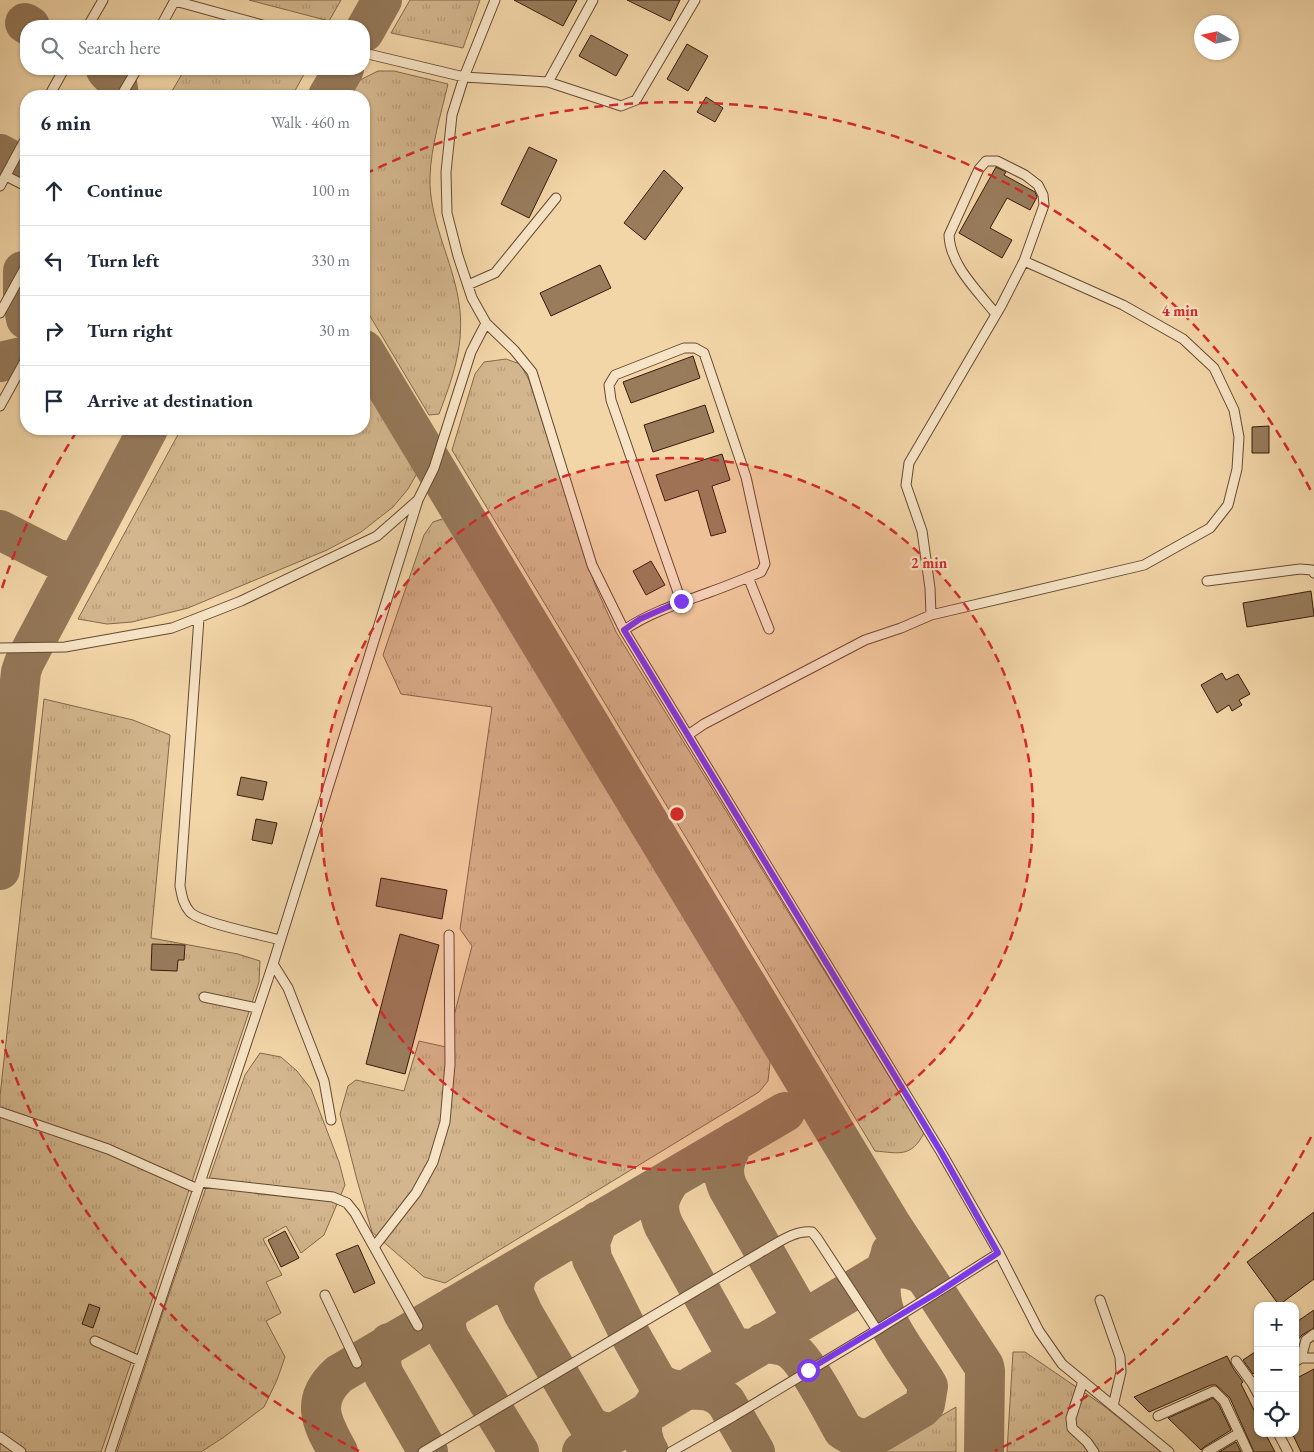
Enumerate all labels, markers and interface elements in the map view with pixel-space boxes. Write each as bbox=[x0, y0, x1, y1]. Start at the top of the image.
north arrow bbox=[1194, 15, 1239, 60]
search box bbox=[20, 20, 370, 75]
icon: search bbox=[38, 34, 66, 62]
text: Search here bbox=[78, 35, 160, 60]
text: 6 min bbox=[40, 109, 91, 136]
text: Walk · 460 m bbox=[271, 112, 350, 133]
icon: ahead bbox=[40, 177, 68, 205]
text: Continue bbox=[87, 178, 162, 203]
text: 100 m bbox=[311, 180, 350, 201]
icon: left bbox=[40, 247, 68, 275]
text: Turn left bbox=[87, 248, 159, 273]
text: 330 m bbox=[311, 250, 350, 271]
text: 4 min bbox=[1162, 301, 1199, 320]
icon: right bbox=[40, 317, 68, 345]
text: Turn right bbox=[87, 318, 173, 343]
text: 30 m bbox=[319, 320, 350, 341]
icon: arrive bbox=[40, 387, 68, 415]
text: Arrive at destination bbox=[87, 388, 253, 413]
text: 2 min bbox=[911, 553, 948, 572]
route end bbox=[670, 590, 693, 613]
centre of rings bbox=[668, 805, 686, 823]
map controls bbox=[1254, 1302, 1299, 1437]
button: + bbox=[1254, 1302, 1299, 1347]
button: − bbox=[1254, 1347, 1299, 1392]
route start bbox=[797, 1359, 820, 1382]
button: locate bbox=[1254, 1392, 1299, 1437]

